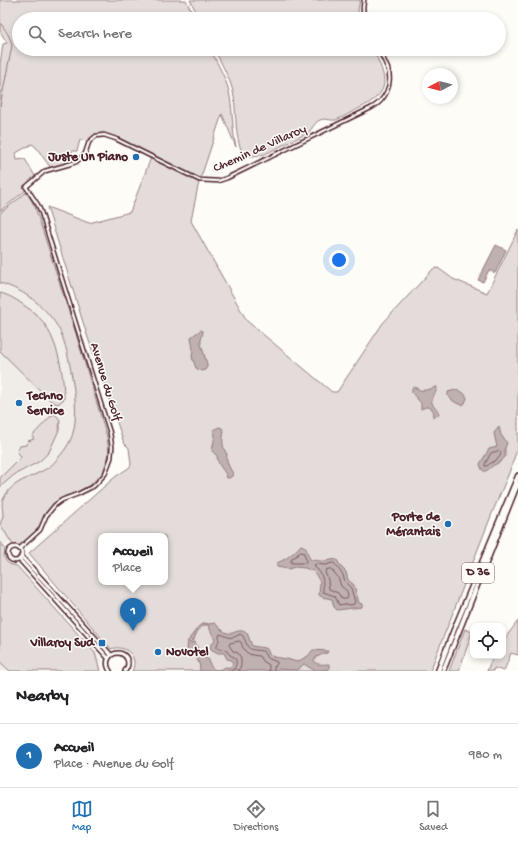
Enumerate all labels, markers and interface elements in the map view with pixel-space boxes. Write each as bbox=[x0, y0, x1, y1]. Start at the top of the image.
search box bbox=[12, 12, 506, 56]
icon: search bbox=[26, 23, 48, 45]
text: Search here bbox=[58, 25, 132, 43]
north arrow bbox=[422, 68, 458, 104]
street label: Chemin de Villaroy bbox=[211, 122, 309, 176]
place label: Juste Un Piano bbox=[47, 150, 128, 165]
marker: Juste Un Piano bbox=[131, 152, 141, 162]
your location bbox=[329, 250, 349, 270]
street label: Avenue du Golf bbox=[86, 341, 124, 424]
place label: Techno Service bbox=[26, 389, 65, 419]
marker: Techno Service bbox=[14, 398, 24, 408]
place label: Porte de Mérantais bbox=[386, 510, 441, 540]
marker: Porte de Mérantais bbox=[443, 519, 453, 529]
popup bbox=[98, 533, 168, 585]
text: Accueil bbox=[113, 543, 153, 561]
text: Place bbox=[113, 561, 141, 576]
road number: D 36 bbox=[462, 563, 494, 583]
pin: 1 bbox=[120, 598, 146, 631]
map controls bbox=[470, 623, 506, 659]
button: locate bbox=[470, 623, 506, 659]
place label: Villaroy Sud bbox=[29, 636, 95, 651]
marker: Villaroy Sud bbox=[97, 638, 107, 648]
place label: Novotel bbox=[166, 645, 209, 660]
marker: Novotel bbox=[153, 647, 163, 657]
text: Nearby bbox=[16, 687, 69, 707]
text: Accueil bbox=[54, 739, 94, 757]
text: 1 bbox=[26, 748, 32, 763]
text: 980 m bbox=[469, 748, 502, 763]
text: Place · Avenue du Golf bbox=[54, 757, 173, 772]
tab: Map bbox=[71, 798, 93, 834]
tab: Directions bbox=[234, 798, 278, 834]
tab: Saved bbox=[419, 798, 447, 834]

